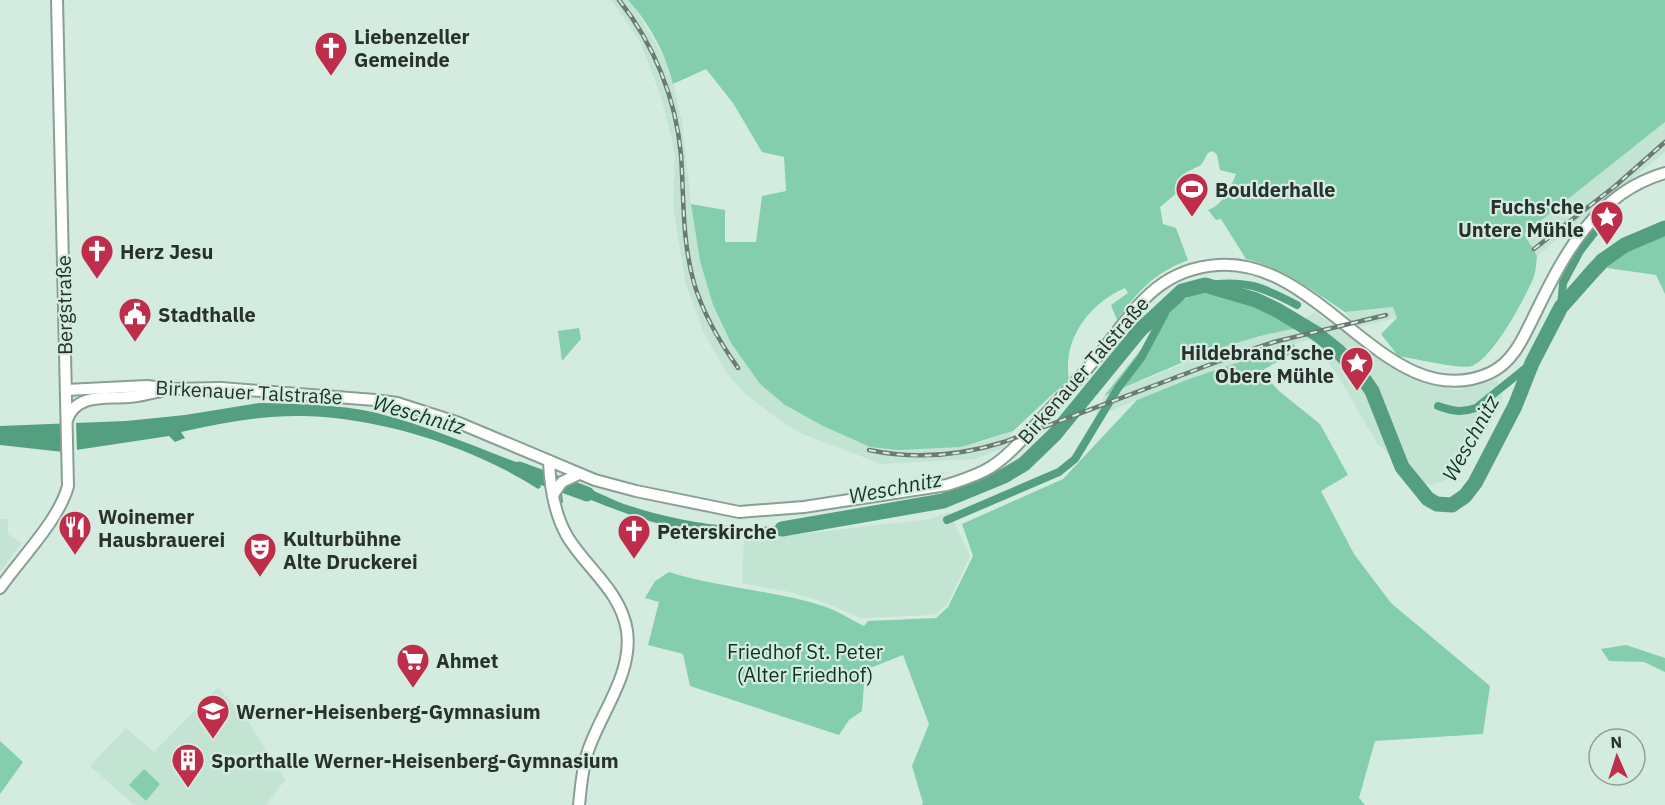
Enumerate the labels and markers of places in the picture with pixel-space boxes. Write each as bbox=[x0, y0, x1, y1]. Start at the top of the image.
place label: Liebenzeller Gemeinde bbox=[354, 23, 470, 73]
church icon: Liebenzeller Gemeinde bbox=[313, 30, 349, 77]
sports icon: Boulderhalle bbox=[1174, 171, 1210, 218]
place label: Boulderhalle bbox=[1215, 176, 1336, 203]
place label: Fuchs'che Untere Mühle bbox=[1458, 193, 1584, 243]
place icon: Fuchs'che Untere Mühle bbox=[1589, 199, 1625, 246]
church icon: Herz Jesu bbox=[79, 233, 115, 280]
place label: Herz Jesu bbox=[120, 238, 213, 265]
public building icon: Stadthalle bbox=[117, 296, 153, 343]
place label: Stadthalle bbox=[158, 301, 256, 328]
place label: Hildebrand’sche Obere Mühle bbox=[1181, 339, 1334, 389]
place icon: Hildebrand’sche Obere Mühle bbox=[1339, 345, 1375, 392]
place label: Woinemer Hausbrauerei bbox=[98, 503, 225, 553]
restaurant icon: Woinemer Hausbrauerei bbox=[57, 509, 93, 556]
church icon: Peterskirche bbox=[616, 513, 652, 560]
place label: Peterskirche bbox=[657, 518, 777, 545]
place label: Kulturbühne Alte Druckerei bbox=[283, 525, 418, 575]
theatre icon: Kulturbühne Alte Druckerei bbox=[242, 531, 278, 578]
supermarket icon: Ahmet bbox=[395, 642, 431, 689]
place label: Ahmet bbox=[436, 647, 498, 674]
school or university icon: Werner-Heisenberg-Gymnasium bbox=[195, 693, 231, 740]
place label: Werner-Heisenberg-Gymnasium bbox=[236, 698, 541, 725]
building icon: Sporthalle Werner-Heisenberg-Gymnasium bbox=[170, 742, 206, 789]
place label: Sporthalle Werner-Heisenberg-Gymnasium bbox=[211, 747, 619, 774]

